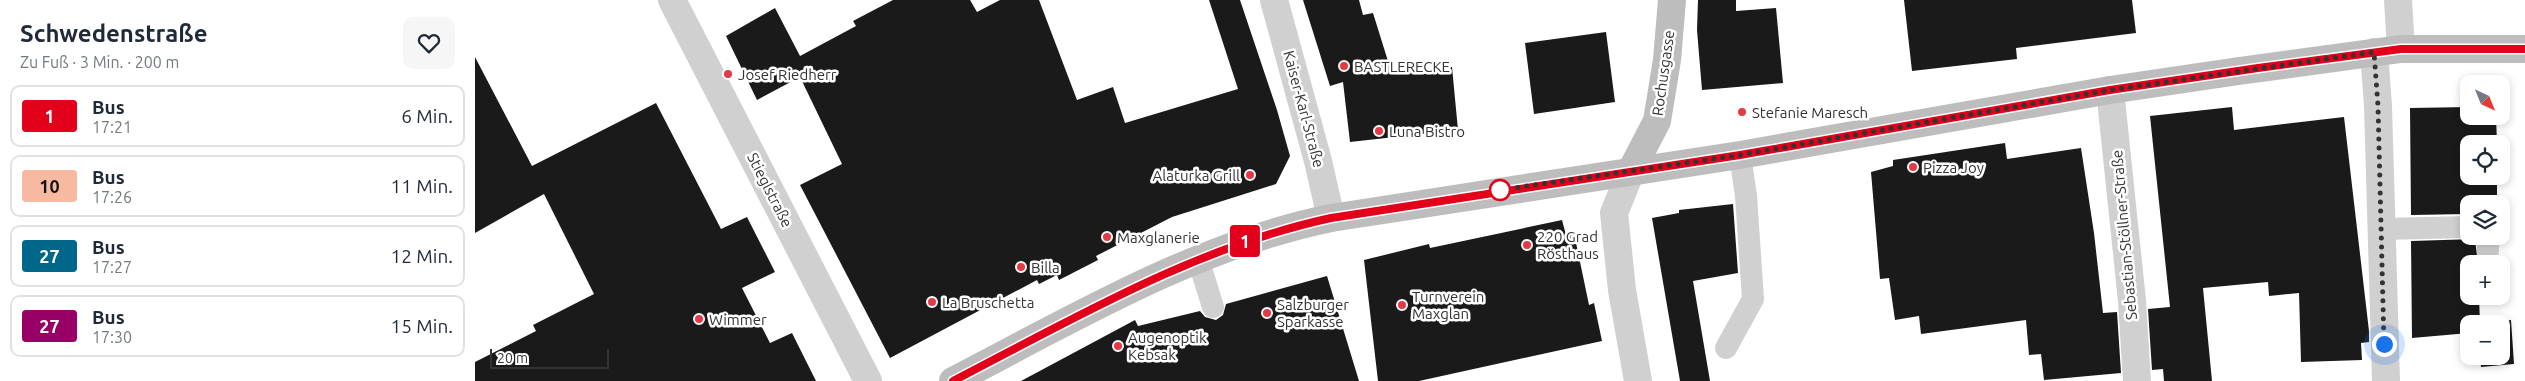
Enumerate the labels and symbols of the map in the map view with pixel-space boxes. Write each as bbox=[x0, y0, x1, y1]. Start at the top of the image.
street label: Rochusgasse bbox=[1649, 29, 1677, 117]
street label: Kaiser-Karl-Straße bbox=[1280, 49, 1328, 169]
place label: BASTLERECKE bbox=[1354, 58, 1450, 75]
marker: BASTLERECKE bbox=[1338, 60, 1350, 72]
place label: Josef Riedherr bbox=[738, 66, 837, 83]
marker: Josef Riedherr bbox=[722, 68, 734, 80]
north arrow bbox=[2460, 75, 2510, 125]
place label: Stefanie Maresch bbox=[1752, 104, 1868, 121]
marker: Stefanie Maresch bbox=[1736, 106, 1748, 118]
place label: Luna Bistro bbox=[1389, 123, 1465, 140]
marker: Luna Bistro bbox=[1373, 125, 1385, 137]
street label: Sebastian-Stöllner-Straße bbox=[2108, 149, 2140, 321]
street label: Stieglstraße bbox=[744, 150, 796, 230]
place label: Pizza Joy bbox=[1923, 159, 1984, 176]
marker: Pizza Joy bbox=[1907, 161, 1919, 173]
place label: Alaturka Grill bbox=[1153, 167, 1240, 184]
marker: Alaturka Grill bbox=[1244, 169, 1256, 181]
unlabelled marker bbox=[1489, 179, 1511, 201]
line badge: 1 bbox=[1229, 225, 1261, 257]
place label: 220 Grad Rösthaus bbox=[1537, 228, 1599, 262]
place label: Maxglanerie bbox=[1117, 229, 1200, 246]
marker: Maxglanerie bbox=[1101, 231, 1113, 243]
marker: 220 Grad Rösthaus bbox=[1521, 239, 1533, 251]
place label: Billa bbox=[1031, 259, 1060, 276]
marker: Billa bbox=[1015, 261, 1027, 273]
place label: Turnverein Maxglan bbox=[1412, 288, 1484, 322]
place label: La Bruschetta bbox=[942, 294, 1034, 311]
marker: La Bruschetta bbox=[926, 296, 938, 308]
place label: Salzburger Sparkasse bbox=[1277, 296, 1349, 330]
marker: Turnverein Maxglan bbox=[1396, 299, 1408, 311]
marker: Salzburger Sparkasse bbox=[1261, 307, 1273, 319]
place label: Wimmer bbox=[709, 311, 767, 328]
marker: Wimmer bbox=[693, 313, 705, 325]
place label: Augenoptik Kebsak bbox=[1128, 329, 1207, 363]
your location bbox=[2372, 332, 2397, 357]
marker: Augenoptik Kebsak bbox=[1112, 340, 1124, 352]
scale bar bbox=[490, 346, 609, 369]

